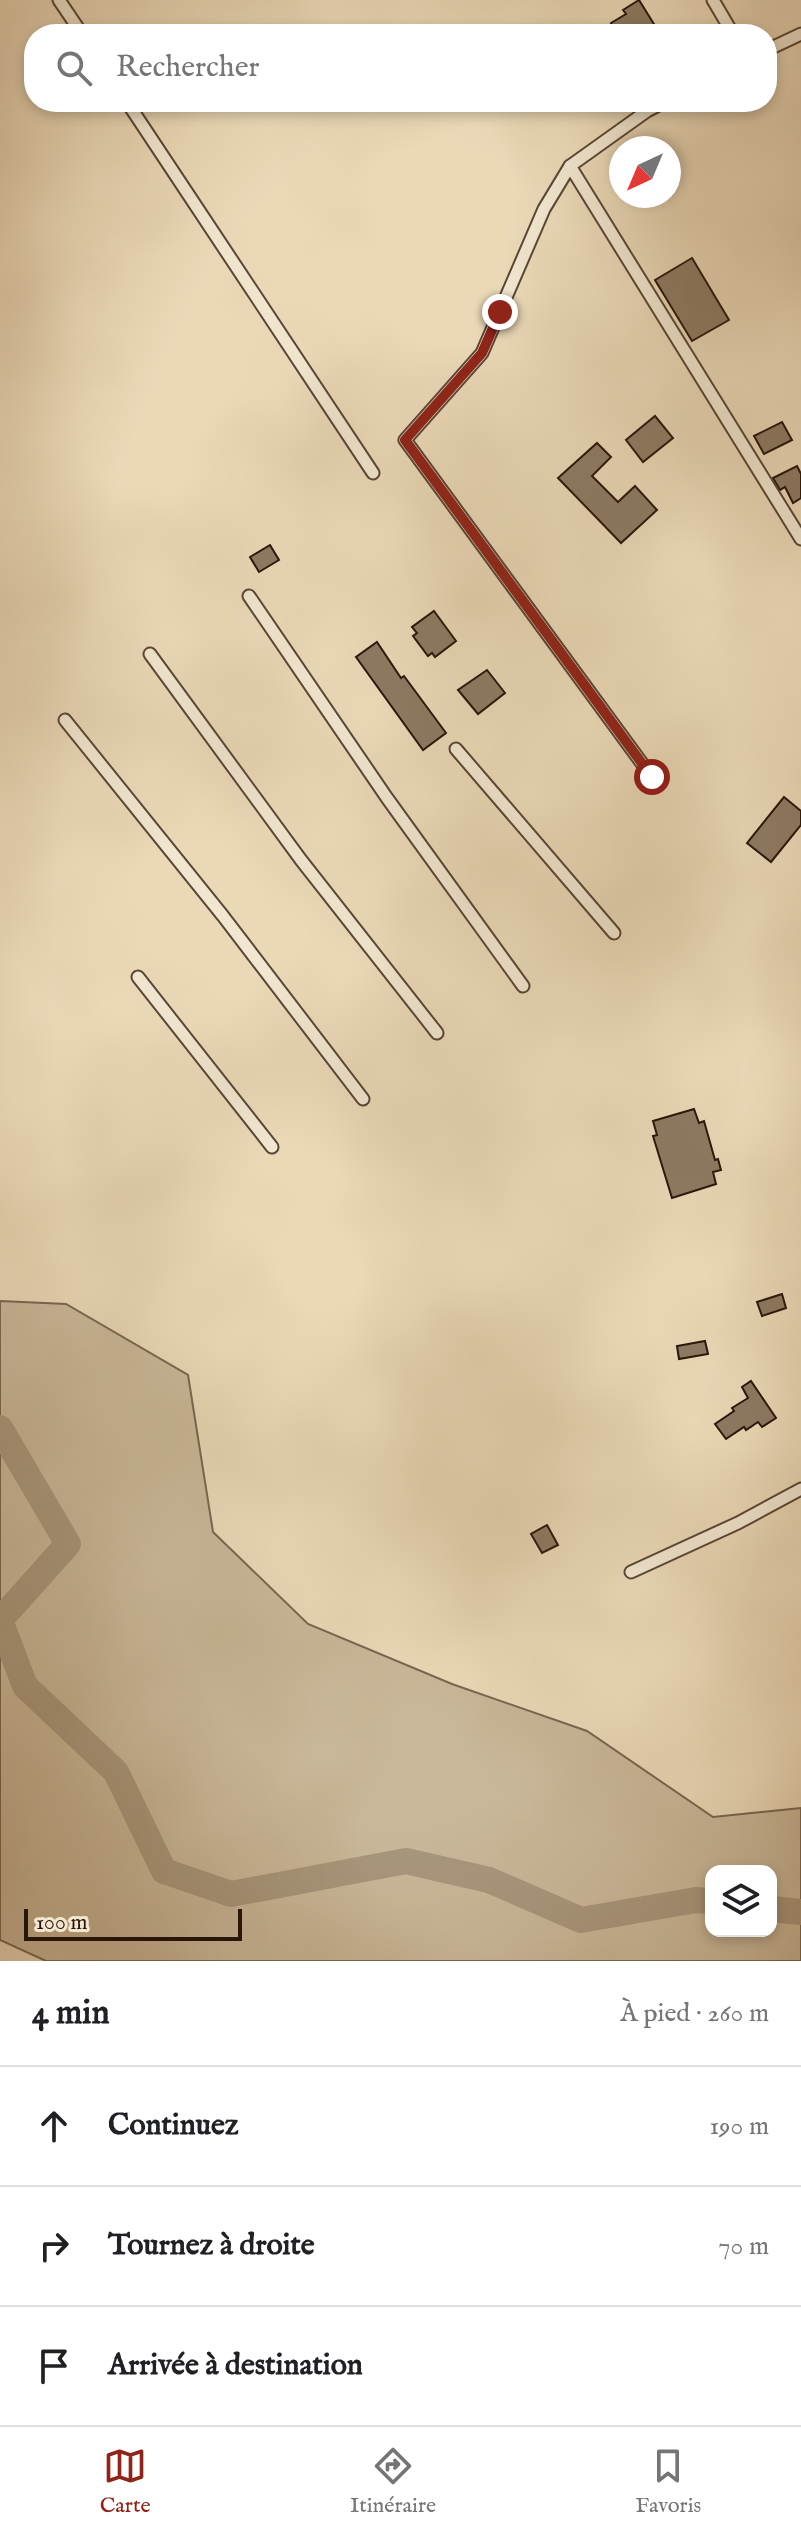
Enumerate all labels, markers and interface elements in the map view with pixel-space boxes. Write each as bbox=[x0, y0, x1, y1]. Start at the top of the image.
search box bbox=[24, 24, 777, 112]
icon: search bbox=[52, 46, 96, 90]
text: Rechercher bbox=[116, 49, 260, 87]
north arrow bbox=[609, 136, 681, 208]
route end bbox=[482, 294, 518, 330]
route start bbox=[634, 759, 670, 795]
map controls bbox=[705, 1865, 777, 1937]
button: layers bbox=[705, 1865, 777, 1937]
scale bar bbox=[24, 1905, 242, 1941]
text: 100 m bbox=[36, 1909, 88, 1937]
text: 4 min bbox=[32, 1992, 110, 2035]
text: À pied · 260 m bbox=[620, 1997, 769, 2030]
icon: ahead bbox=[32, 2104, 76, 2148]
text: Continuez bbox=[108, 2107, 239, 2145]
text: 190 m bbox=[709, 2110, 769, 2143]
icon: right bbox=[32, 2224, 76, 2268]
text: Tournez à droite bbox=[108, 2227, 315, 2265]
text: 70 m bbox=[718, 2230, 769, 2263]
icon: arrive bbox=[32, 2344, 76, 2388]
text: Arrivée à destination bbox=[108, 2347, 363, 2385]
tab: Carte bbox=[100, 2444, 151, 2520]
tab: Itinéraire bbox=[350, 2444, 436, 2520]
tab: Favoris bbox=[635, 2444, 701, 2520]

